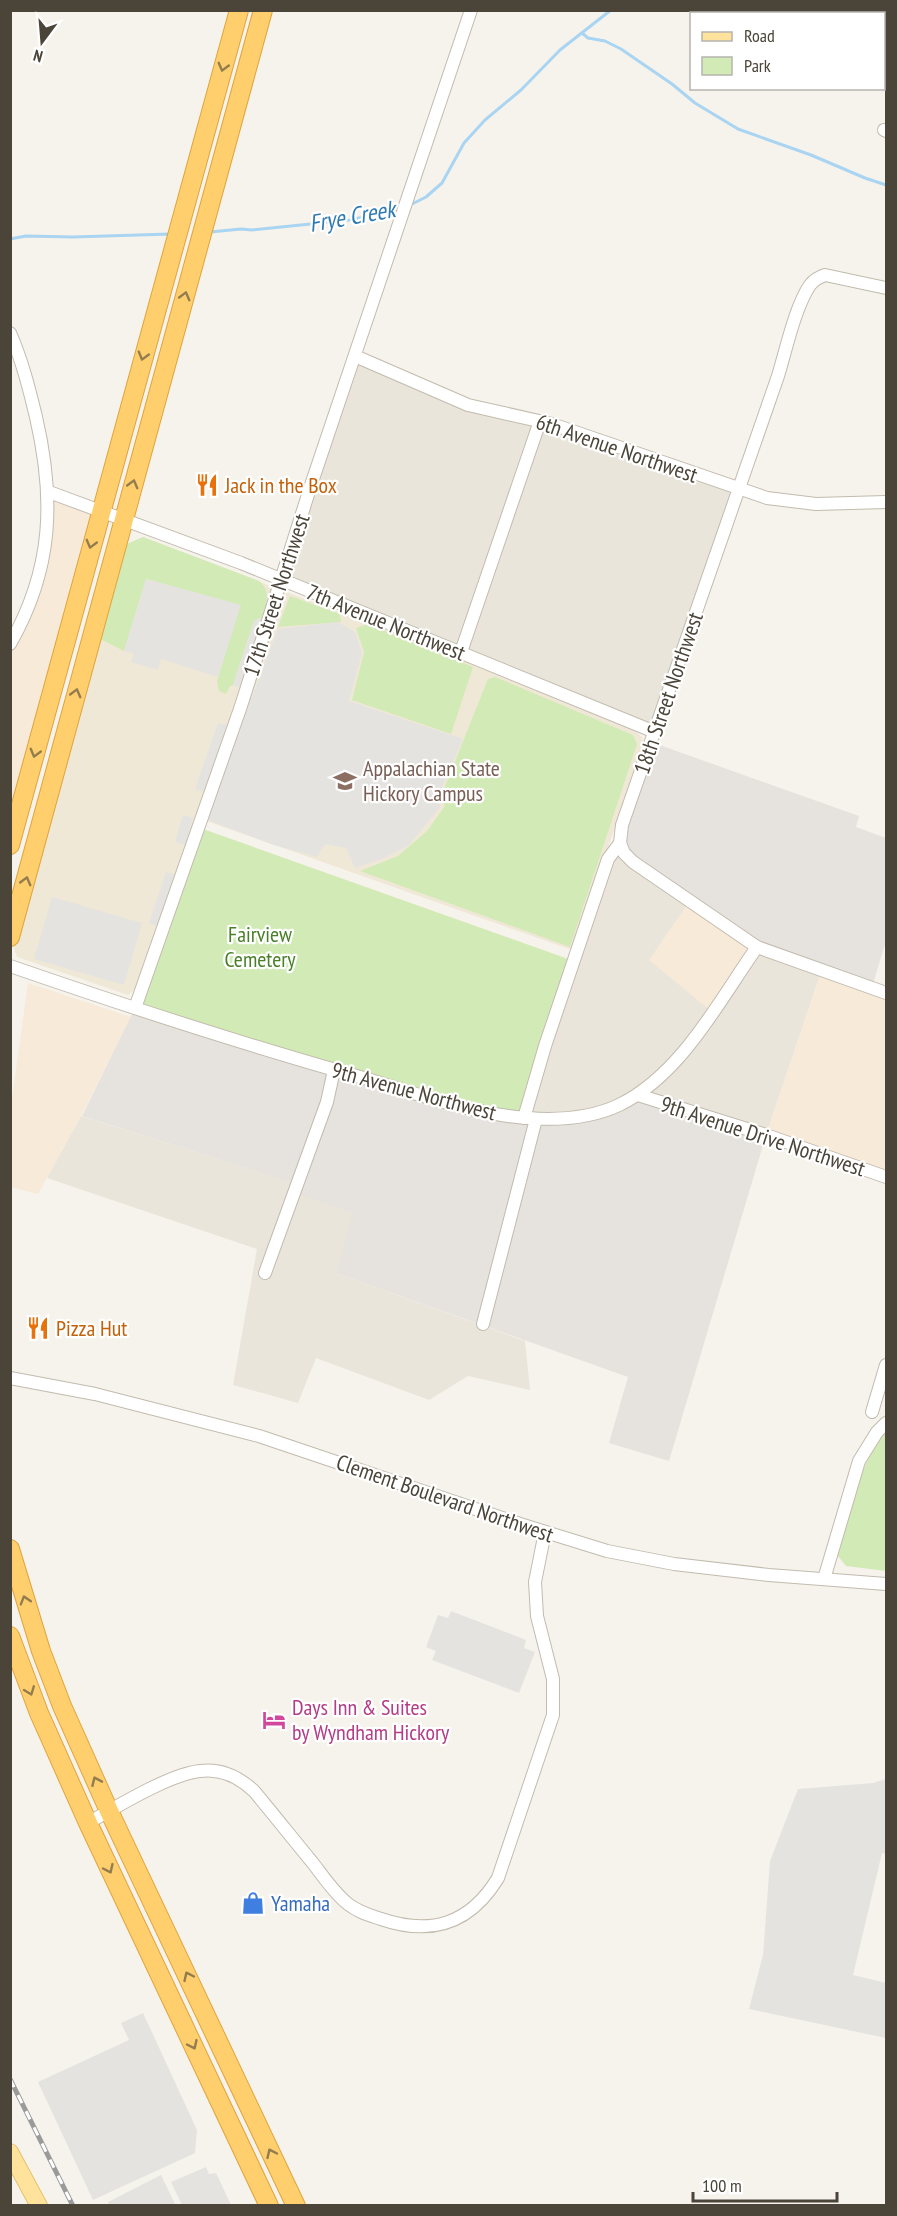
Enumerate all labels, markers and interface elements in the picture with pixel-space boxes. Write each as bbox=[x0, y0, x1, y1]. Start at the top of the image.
north arrow bbox=[12, 12, 72, 72]
legend bbox=[690, 12, 885, 90]
text: Road bbox=[744, 24, 775, 47]
text: N bbox=[31, 46, 45, 67]
text: Park bbox=[744, 54, 771, 77]
one-way arrow bbox=[218, 62, 231, 72]
water label: Frye Creek bbox=[307, 193, 400, 239]
one-way arrow bbox=[178, 291, 190, 302]
one-way arrow bbox=[138, 351, 151, 361]
street label: 6th Avenue Northwest bbox=[533, 407, 701, 489]
place label: Jack in the Box bbox=[224, 471, 337, 499]
restaurant icon: Jack in the Box bbox=[194, 472, 220, 498]
one-way arrow bbox=[126, 479, 138, 490]
street label: 17th Street Northwest bbox=[237, 510, 315, 680]
one-way arrow bbox=[86, 539, 99, 549]
street label: 7th Avenue Northwest bbox=[302, 577, 470, 667]
street label: 18th Street Northwest bbox=[627, 608, 709, 778]
one-way arrow bbox=[69, 688, 82, 698]
one-way arrow bbox=[30, 747, 43, 757]
place label: Appalachian State Hickory Campus bbox=[363, 754, 500, 807]
school or university icon: Appalachian State Hickory Campus bbox=[332, 768, 358, 794]
one-way arrow bbox=[18, 876, 31, 886]
park label: Fairview Cemetery bbox=[224, 920, 296, 973]
street label: 9th Avenue Northwest bbox=[329, 1056, 499, 1126]
street label: 9th Avenue Drive Northwest bbox=[657, 1090, 869, 1182]
place label: Pizza Hut bbox=[56, 1314, 127, 1342]
restaurant icon: Pizza Hut bbox=[25, 1315, 51, 1341]
street label: Clement Boulevard Northwest bbox=[333, 1448, 557, 1548]
one-way arrow bbox=[20, 1595, 32, 1606]
one-way arrow bbox=[23, 1685, 36, 1696]
place label: Days Inn & Suites by Wyndham Hickory bbox=[292, 1693, 450, 1746]
hotel icon: Days Inn & Suites by Wyndham Hickory bbox=[261, 1707, 287, 1733]
one-way arrow bbox=[91, 1776, 103, 1787]
one-way arrow bbox=[102, 1862, 114, 1873]
place label: Yamaha bbox=[271, 1889, 330, 1917]
shop icon: Yamaha bbox=[240, 1890, 266, 1916]
one-way arrow bbox=[183, 1972, 195, 1983]
one-way arrow bbox=[185, 2039, 197, 2050]
one-way arrow bbox=[267, 2148, 279, 2159]
scale bar bbox=[693, 2165, 837, 2203]
text: 100 m bbox=[702, 2174, 742, 2197]

